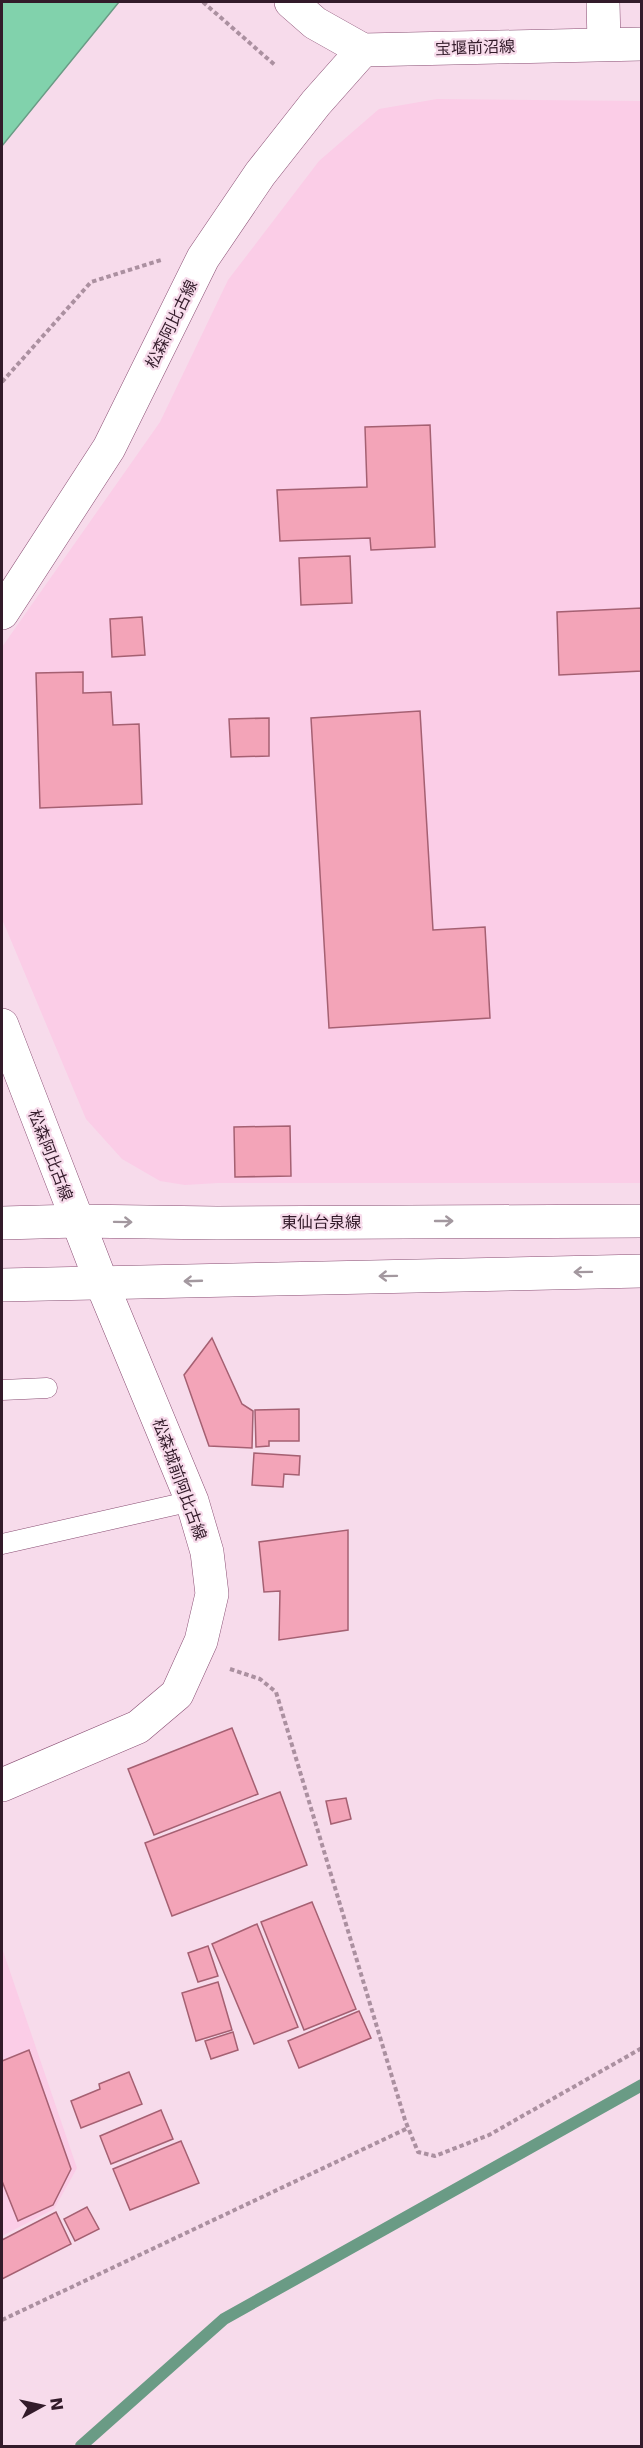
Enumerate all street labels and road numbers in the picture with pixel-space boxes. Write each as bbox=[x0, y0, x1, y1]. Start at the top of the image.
street label: 宝堰前沼線 bbox=[435, 37, 515, 58]
street label: 松森阿比古線 bbox=[142, 277, 201, 372]
street label: 松森阿比古線 bbox=[24, 1107, 77, 1203]
street label: 東仙台泉線 bbox=[281, 1213, 361, 1232]
street label: 松森城前阿比古線 bbox=[149, 1416, 210, 1543]

